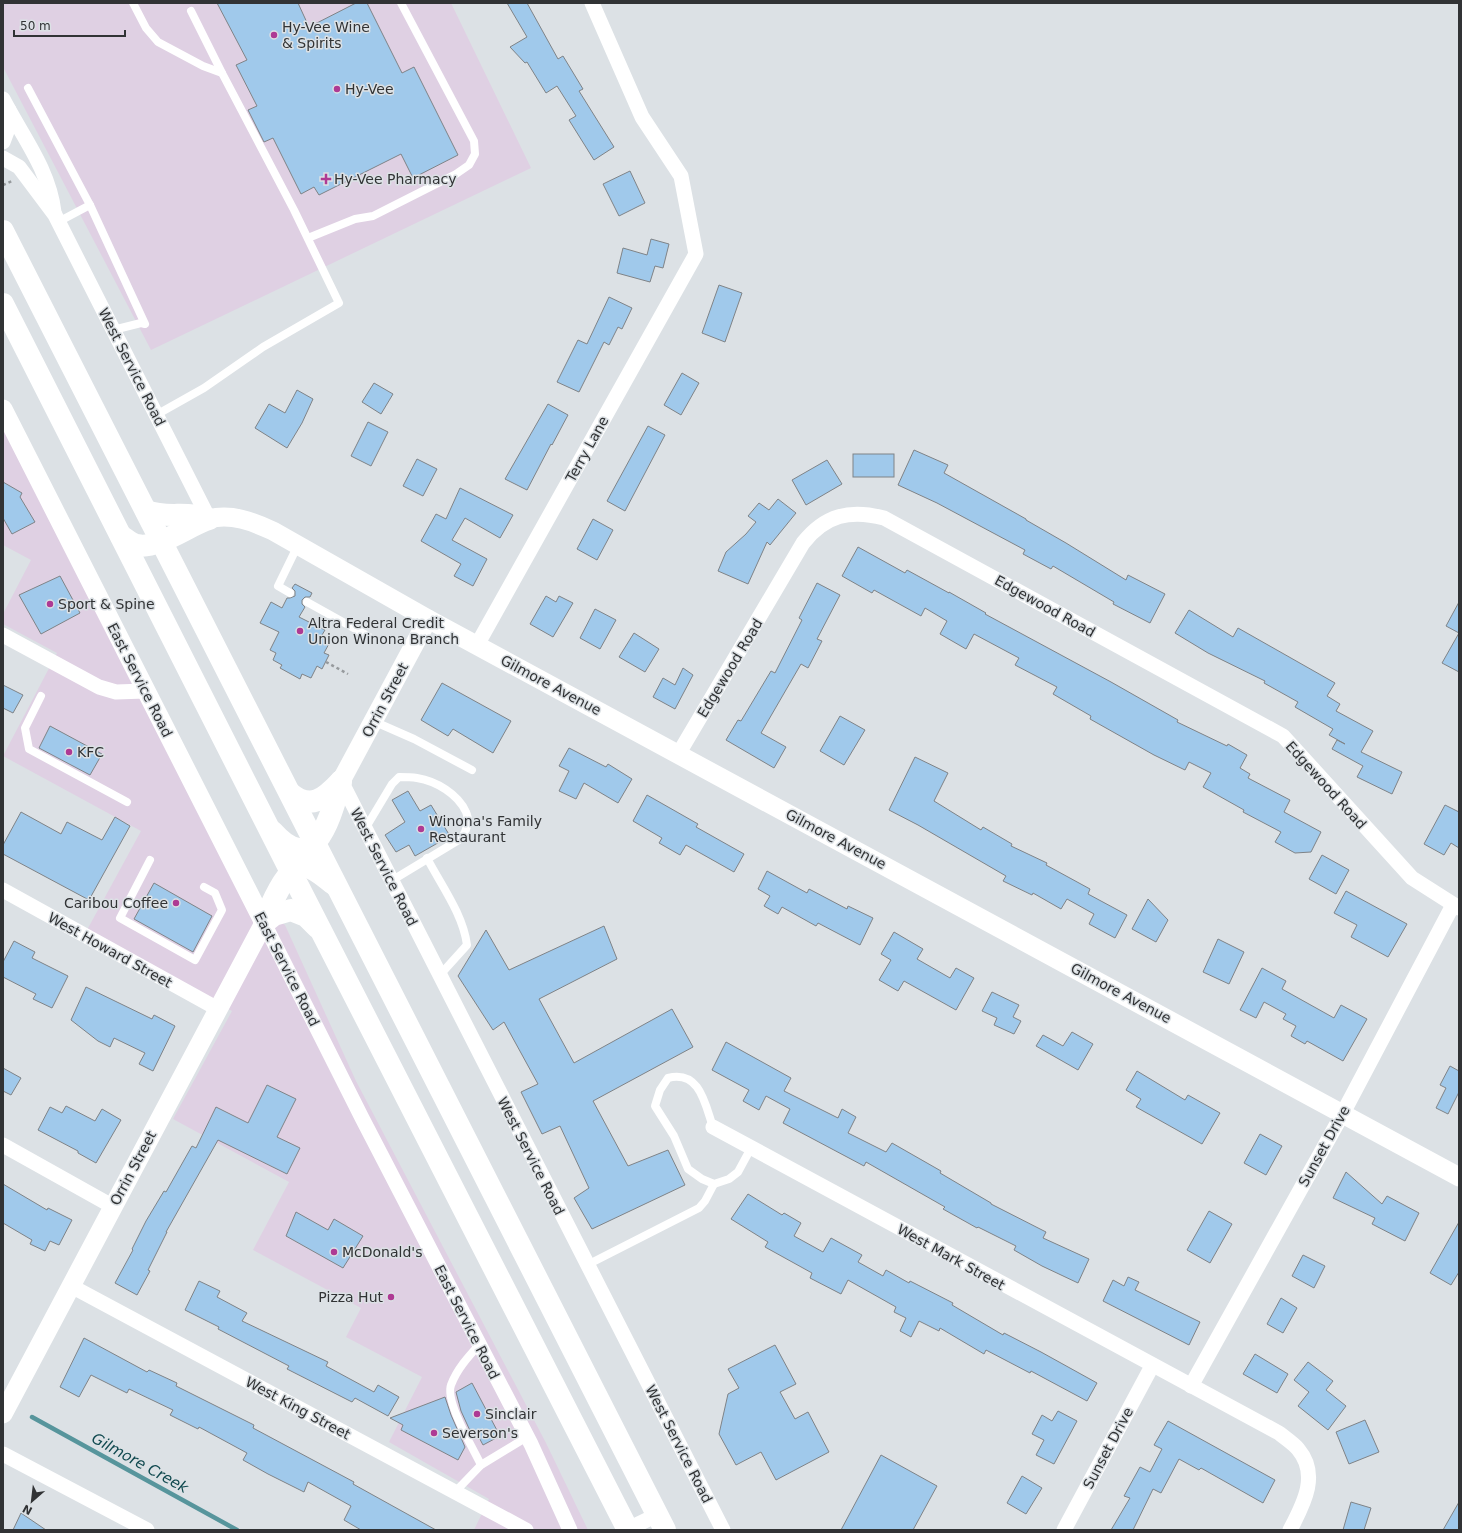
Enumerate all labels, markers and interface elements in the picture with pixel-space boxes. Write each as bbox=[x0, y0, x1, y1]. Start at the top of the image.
scale bar bbox=[14, 12, 125, 38]
text: 50 m bbox=[20, 19, 51, 33]
place label: Hy-Vee Wine & Spirits bbox=[282, 19, 370, 51]
marker: Hy-Vee Wine & Spirits bbox=[269, 30, 279, 40]
place label: Hy-Vee bbox=[345, 81, 394, 97]
marker: Hy-Vee bbox=[332, 84, 342, 94]
place label: Hy-Vee Pharmacy bbox=[334, 171, 457, 187]
marker: Hy-Vee Pharmacy bbox=[321, 174, 331, 184]
street label: West Service Road bbox=[95, 305, 169, 429]
street label: Terry Lane bbox=[562, 413, 612, 486]
street label: Edgewood Road bbox=[992, 572, 1098, 640]
place label: Sport & Spine bbox=[58, 596, 155, 612]
marker: Sport & Spine bbox=[45, 599, 55, 609]
place label: Altra Federal Credit Union Winona Branch bbox=[308, 615, 459, 647]
street label: Edgewood Road bbox=[694, 616, 766, 720]
street label: East Service Road bbox=[104, 620, 176, 740]
marker: Altra Federal Credit Union Winona Branch bbox=[295, 626, 305, 636]
street label: Gilmore Avenue bbox=[498, 652, 604, 718]
street label: Orrin Street bbox=[359, 660, 412, 740]
street label: Edgewood Road bbox=[1282, 738, 1370, 832]
place label: KFC bbox=[77, 744, 104, 760]
marker: KFC bbox=[64, 747, 74, 757]
street label: West Service Road bbox=[347, 805, 421, 929]
street label: Gilmore Avenue bbox=[783, 806, 889, 872]
place label: Winona's Family Restaurant bbox=[429, 813, 542, 845]
marker: Winona's Family Restaurant bbox=[416, 824, 426, 834]
place label: Caribou Coffee bbox=[64, 895, 168, 911]
marker: Caribou Coffee bbox=[171, 898, 181, 908]
street label: West Howard Street bbox=[45, 909, 175, 991]
street label: East Service Road bbox=[251, 909, 323, 1029]
street label: Gilmore Avenue bbox=[1068, 960, 1174, 1026]
street label: West Service Road bbox=[494, 1094, 568, 1218]
street label: Sunset Drive bbox=[1295, 1103, 1353, 1189]
street label: Orrin Street bbox=[107, 1128, 160, 1208]
street label: West Mark Street bbox=[894, 1221, 1008, 1293]
place label: McDonald's bbox=[342, 1244, 423, 1260]
marker: McDonald's bbox=[329, 1247, 339, 1257]
street label: East Service Road bbox=[431, 1262, 503, 1382]
place label: Pizza Hut bbox=[318, 1289, 384, 1305]
marker: Pizza Hut bbox=[386, 1292, 396, 1302]
street label: West King Street bbox=[243, 1374, 354, 1443]
street label: West Service Road bbox=[642, 1382, 716, 1506]
street label: Sunset Drive bbox=[1080, 1405, 1136, 1491]
place label: Sinclair bbox=[485, 1406, 537, 1422]
marker: Sinclair bbox=[472, 1409, 482, 1419]
place label: Severson's bbox=[442, 1425, 518, 1441]
marker: Severson's bbox=[429, 1428, 439, 1438]
water label: Gilmore Creek bbox=[89, 1429, 193, 1498]
north arrow bbox=[12, 1481, 52, 1521]
text: N bbox=[20, 1501, 35, 1517]

